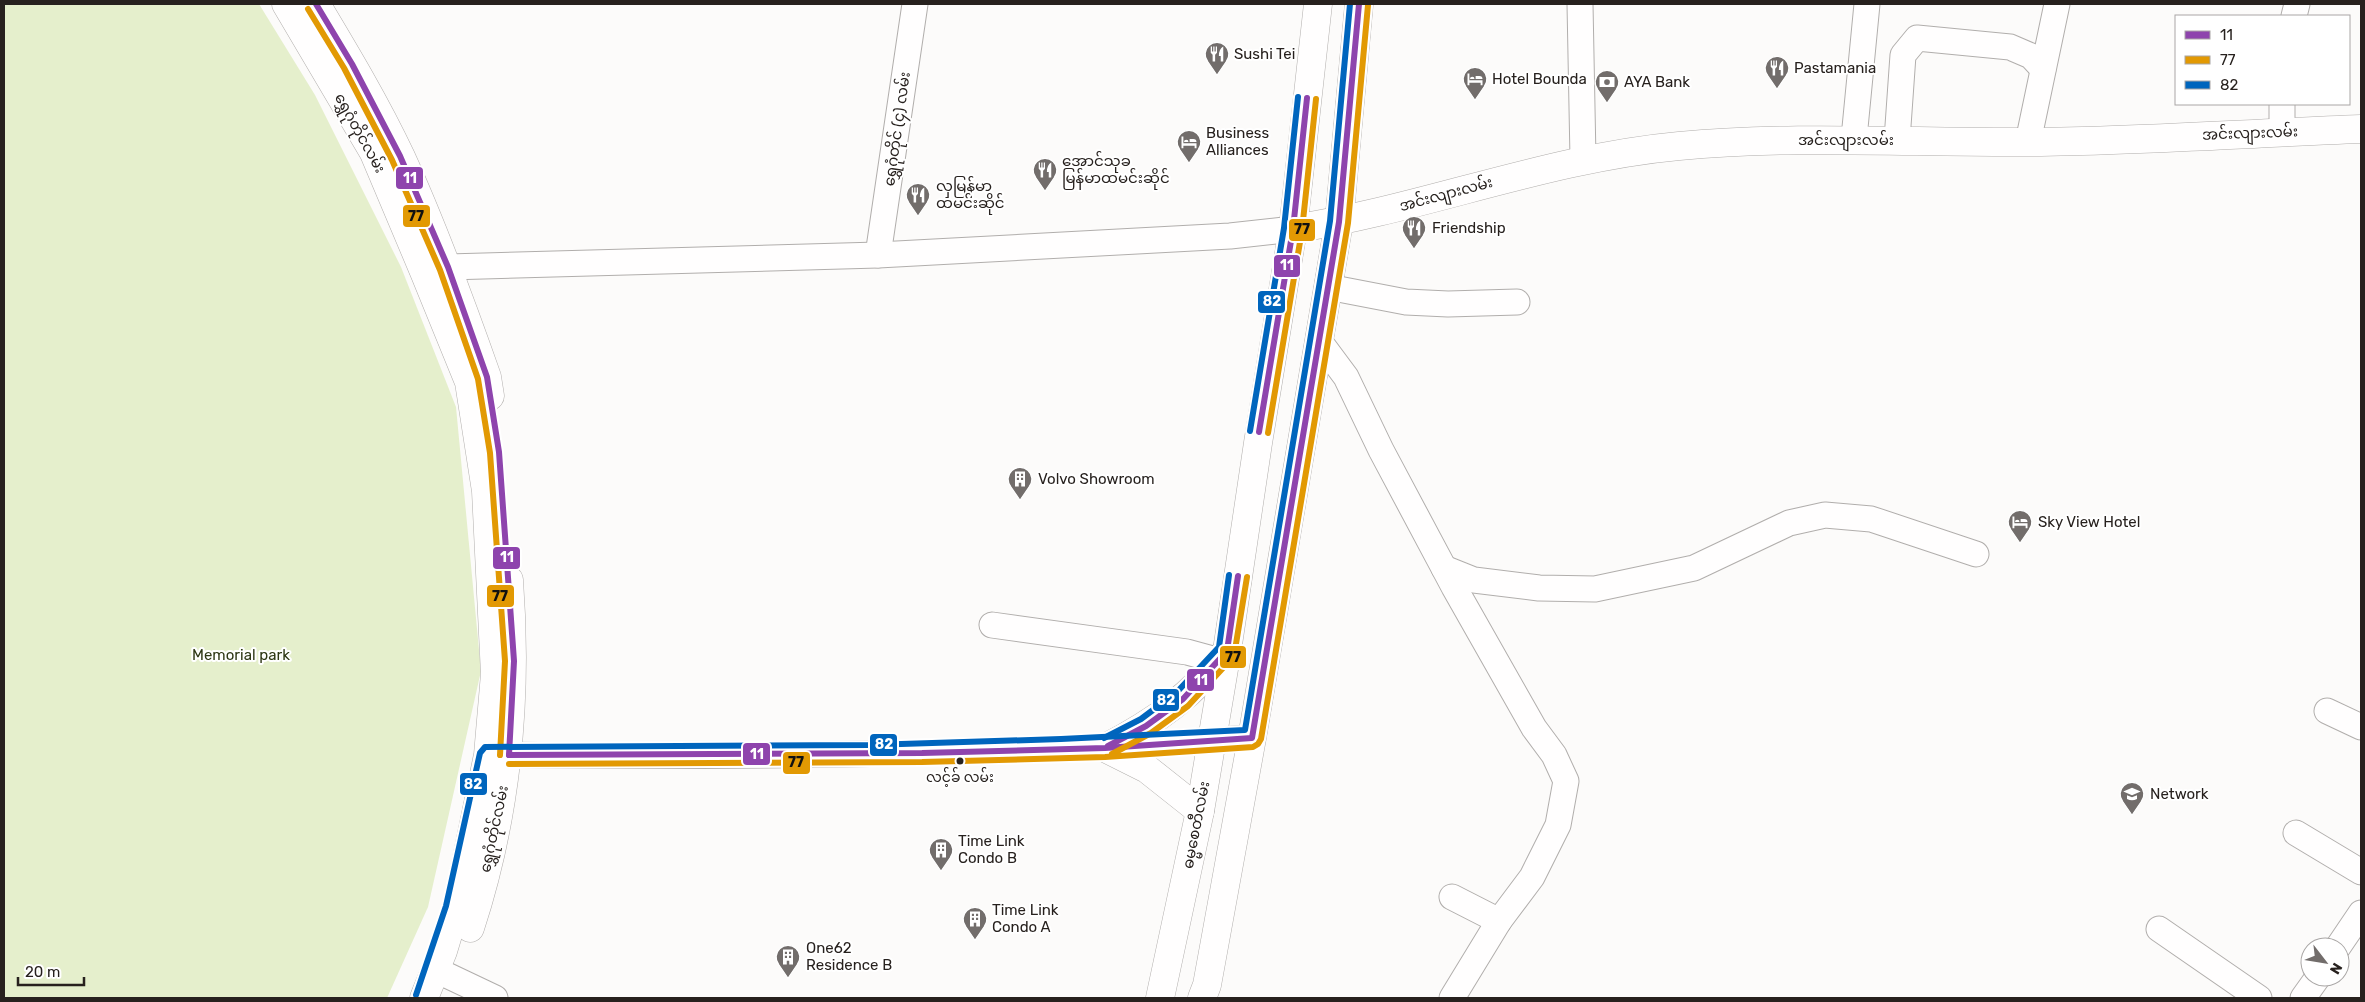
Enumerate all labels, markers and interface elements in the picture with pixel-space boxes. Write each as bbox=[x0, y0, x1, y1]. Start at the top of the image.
legend bbox=[2175, 15, 2350, 105]
text: 11 bbox=[2220, 26, 2233, 44]
restaurant icon: Sushi Tei bbox=[1204, 41, 1230, 75]
place label: Sushi Tei bbox=[1234, 45, 1295, 63]
text: 77 bbox=[2220, 51, 2236, 69]
restaurant icon: Pastamania bbox=[1764, 55, 1790, 89]
place label: Pastamania bbox=[1794, 59, 1876, 77]
hotel icon: Hotel Bounda bbox=[1462, 66, 1488, 100]
bank icon: AYA Bank bbox=[1594, 69, 1620, 103]
place label: Hotel Bounda bbox=[1492, 70, 1587, 88]
street label: ရွှေဂုံတိုင် (၄) လမ်း bbox=[879, 71, 917, 188]
place label: AYA Bank bbox=[1624, 73, 1690, 91]
text: 82 bbox=[2220, 76, 2239, 94]
street label: ရွှေဂုံတိုင်လမ်း bbox=[328, 89, 390, 178]
street label: အင်းလျားလမ်း bbox=[2202, 121, 2298, 147]
place label: Business Alliances bbox=[1206, 124, 1269, 159]
hotel icon: Business Alliances bbox=[1176, 129, 1202, 163]
street label: အင်းလျားလမ်း bbox=[1798, 130, 1894, 152]
place label: အောင်သုခ မြန်မာထမင်းဆိုင် bbox=[1062, 151, 1170, 190]
restaurant icon: အောင်သုခ မြန်မာထမင်းဆိုင် bbox=[1032, 157, 1058, 191]
line badge: 11 bbox=[395, 166, 424, 190]
text: 11 bbox=[403, 170, 417, 187]
street label: အင်းလျားလမ်း bbox=[1397, 172, 1495, 218]
place label: လှမြန်မာ ထမင်းဆိုင် bbox=[936, 176, 1005, 215]
restaurant icon: လှမြန်မာ ထမင်းဆိုင် bbox=[905, 182, 931, 216]
line badge: 77 bbox=[402, 204, 431, 228]
text: 77 bbox=[408, 208, 424, 225]
restaurant icon: Friendship bbox=[1401, 215, 1427, 249]
line badge: 77 bbox=[1288, 218, 1316, 242]
place label: Friendship bbox=[1432, 219, 1506, 237]
text: 77 bbox=[1294, 221, 1310, 238]
line badge: 11 bbox=[1273, 254, 1301, 278]
text: 11 bbox=[1280, 257, 1294, 274]
line badge: 82 bbox=[1257, 290, 1286, 314]
text: 82 bbox=[1263, 293, 1281, 310]
building icon: Volvo Showroom bbox=[1007, 466, 1033, 500]
place label: Volvo Showroom bbox=[1038, 470, 1155, 488]
hotel icon: Sky View Hotel bbox=[2007, 509, 2033, 543]
place label: Sky View Hotel bbox=[2038, 513, 2140, 531]
line badge: 11 bbox=[492, 546, 521, 570]
text: 11 bbox=[500, 549, 514, 566]
line badge: 77 bbox=[486, 584, 515, 608]
text: 77 bbox=[492, 588, 508, 605]
line badge: 77 bbox=[1219, 645, 1247, 669]
park label: Memorial park bbox=[192, 646, 290, 664]
text: 77 bbox=[1225, 649, 1241, 666]
line badge: 11 bbox=[1186, 668, 1215, 692]
text: 11 bbox=[1194, 672, 1208, 689]
line badge: 82 bbox=[1152, 688, 1180, 712]
text: 82 bbox=[1157, 692, 1175, 709]
line badge: 82 bbox=[869, 733, 898, 757]
text: 82 bbox=[875, 736, 893, 753]
line badge: 11 bbox=[742, 742, 771, 766]
text: 11 bbox=[750, 746, 764, 763]
line badge: 77 bbox=[782, 751, 811, 775]
text: 77 bbox=[788, 754, 804, 771]
marker: လင့်ခ် လမ်း bbox=[955, 756, 965, 766]
place label: လင့်ခ် လမ်း bbox=[926, 767, 994, 787]
line badge: 82 bbox=[459, 772, 488, 796]
text: 82 bbox=[464, 776, 482, 793]
street label: ဓမ္မစေတီလမ်း bbox=[1178, 780, 1217, 871]
school or university icon: Network bbox=[2119, 781, 2145, 815]
street label: ရွှေဂုံတိုင်လမ်း bbox=[475, 784, 515, 875]
place label: Network bbox=[2150, 785, 2209, 803]
place label: Time Link Condo B bbox=[958, 832, 1025, 867]
building icon: Time Link Condo B bbox=[928, 837, 954, 871]
place label: Time Link Condo A bbox=[992, 901, 1059, 936]
building icon: Time Link Condo A bbox=[962, 906, 988, 940]
north arrow bbox=[2300, 937, 2350, 987]
place label: One62 Residence B bbox=[806, 939, 892, 974]
building icon: One62 Residence B bbox=[775, 944, 801, 978]
scale bar bbox=[18, 954, 84, 986]
text: N bbox=[2326, 960, 2346, 977]
text: 20 m bbox=[25, 963, 60, 981]

